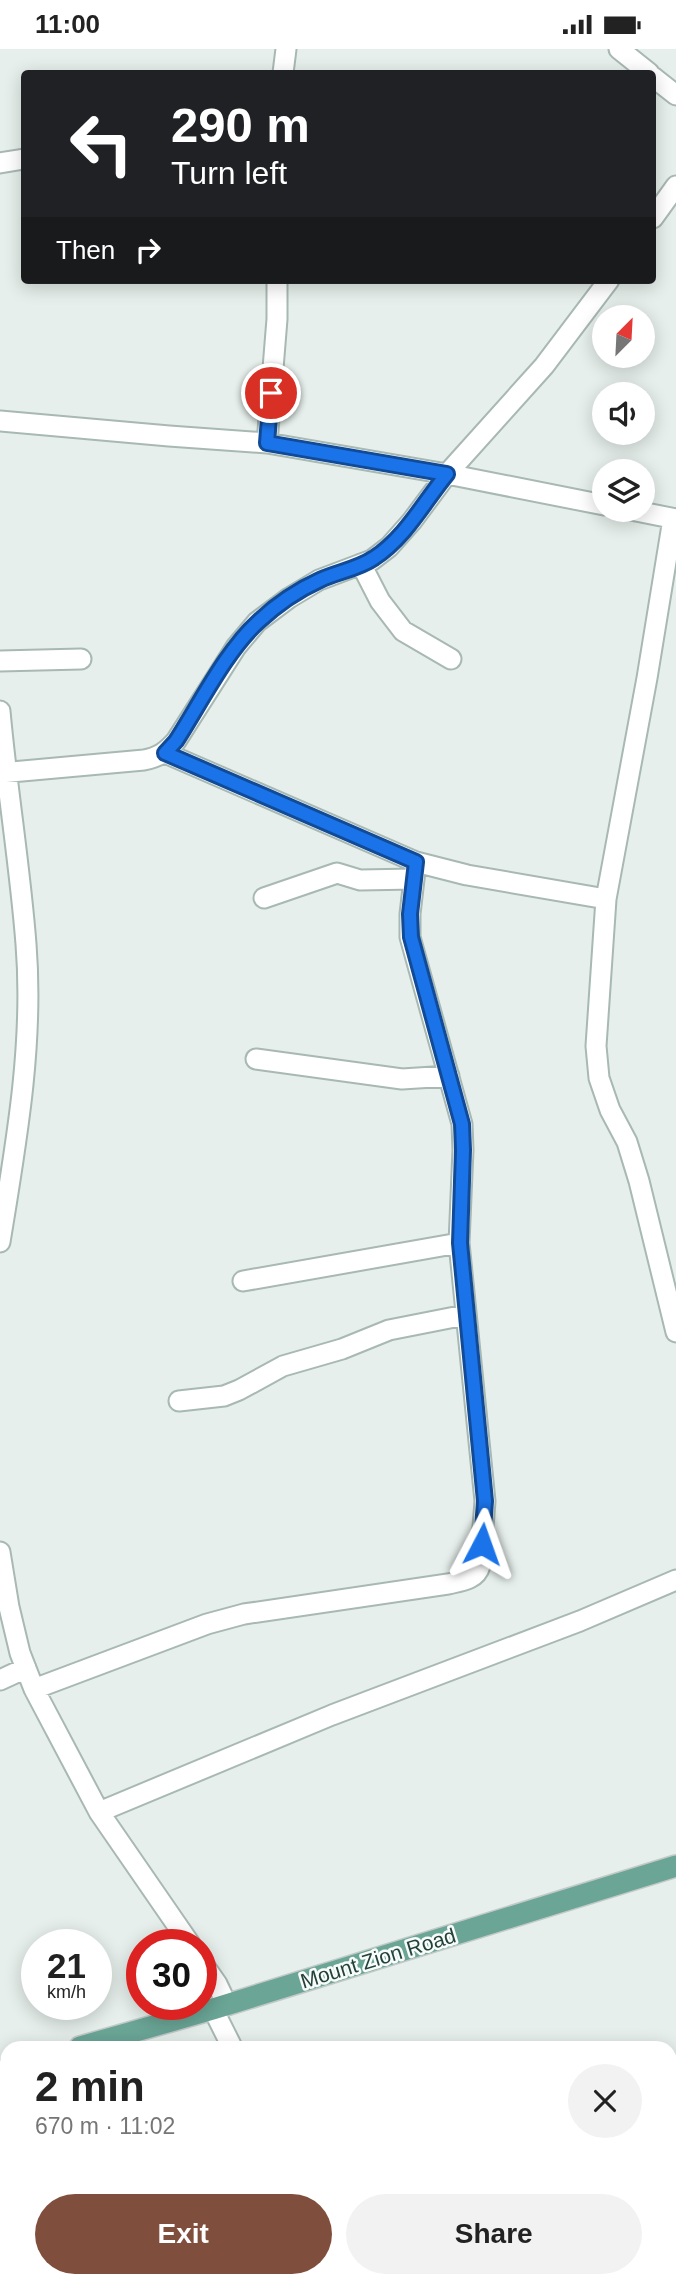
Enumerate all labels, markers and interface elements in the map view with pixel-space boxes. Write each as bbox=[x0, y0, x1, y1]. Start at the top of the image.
text: 11:00 bbox=[35, 9, 100, 39]
icon: left bbox=[56, 98, 147, 189]
text: 290 m bbox=[171, 98, 310, 152]
text: Turn left bbox=[171, 155, 287, 191]
icon: right bbox=[129, 231, 167, 269]
text: Then bbox=[56, 235, 115, 265]
north arrow bbox=[592, 305, 654, 367]
map controls bbox=[592, 305, 655, 522]
pin bbox=[241, 363, 301, 423]
icon: arrive bbox=[252, 374, 290, 412]
button: sound bbox=[592, 382, 655, 445]
button: layers bbox=[592, 459, 655, 522]
position arrow bbox=[445, 1507, 519, 1581]
street label: Mount Zion Road bbox=[298, 1923, 458, 1993]
speed limit sign: 30 bbox=[126, 1929, 217, 2020]
text: 21 bbox=[47, 1946, 86, 1985]
text: km/h bbox=[47, 1982, 86, 2002]
text: 2 min bbox=[35, 2063, 145, 2110]
button: close bbox=[568, 2064, 642, 2138]
text: 670 m · 11:02 bbox=[35, 2113, 175, 2139]
button: Exit bbox=[35, 2194, 332, 2274]
button: Share bbox=[346, 2194, 642, 2274]

